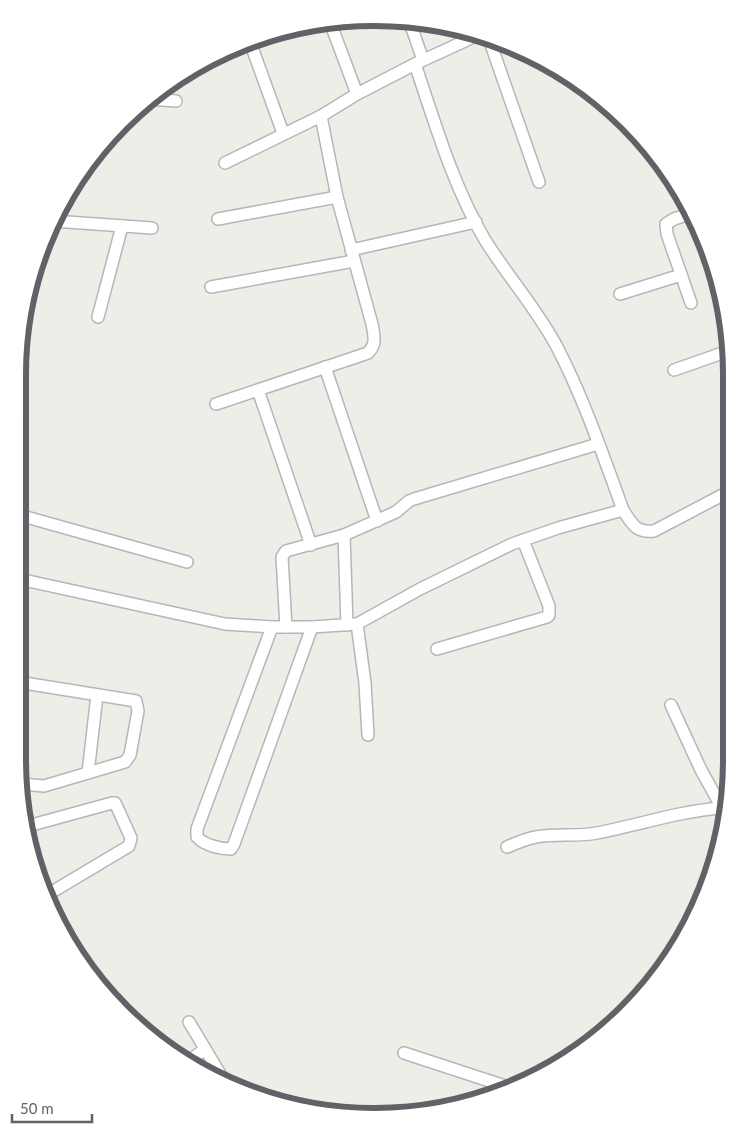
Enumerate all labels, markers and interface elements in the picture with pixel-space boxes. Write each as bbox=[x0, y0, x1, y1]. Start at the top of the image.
scale bar bbox=[12, 1092, 92, 1124]
text: 50 m bbox=[20, 1099, 54, 1117]

